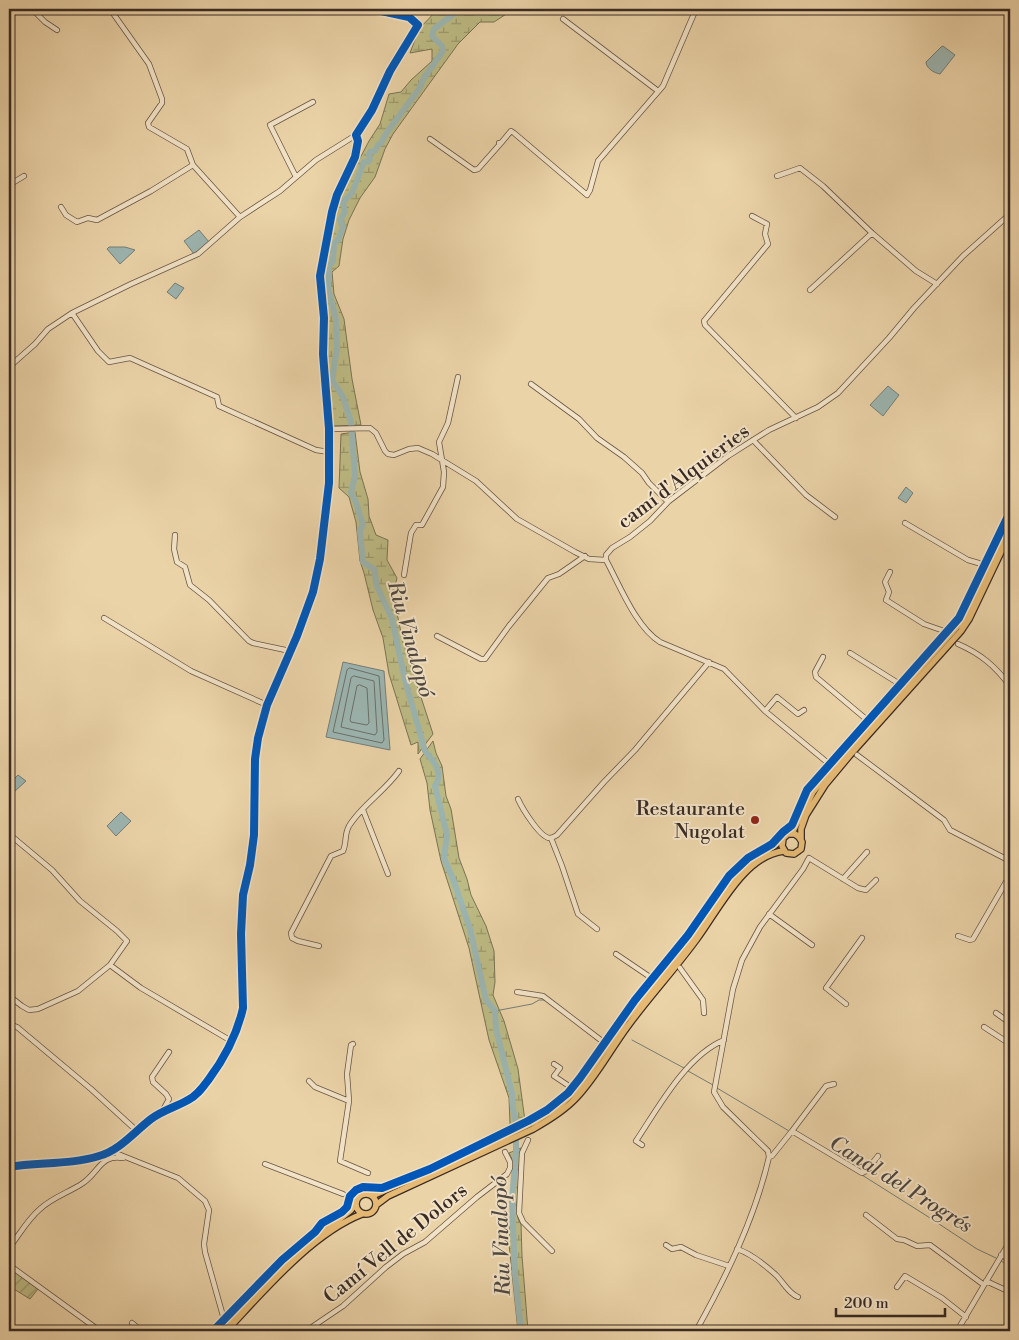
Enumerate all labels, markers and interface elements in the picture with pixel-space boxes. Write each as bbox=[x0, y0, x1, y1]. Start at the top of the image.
street label: camí d'Alquieries bbox=[613, 419, 755, 535]
water label: Riu Vinalopó bbox=[381, 577, 439, 701]
place label: Restaurante Nugolat bbox=[636, 797, 745, 845]
marker: Restaurante Nugolat bbox=[749, 814, 761, 826]
water label: Canal del Progrés bbox=[824, 1130, 977, 1239]
water label: Riu Vinalopó bbox=[487, 1175, 517, 1297]
street label: Camí Vell de Dolors bbox=[319, 1179, 473, 1310]
scale bar bbox=[836, 1285, 945, 1317]
text: 200 m bbox=[844, 1294, 889, 1313]

